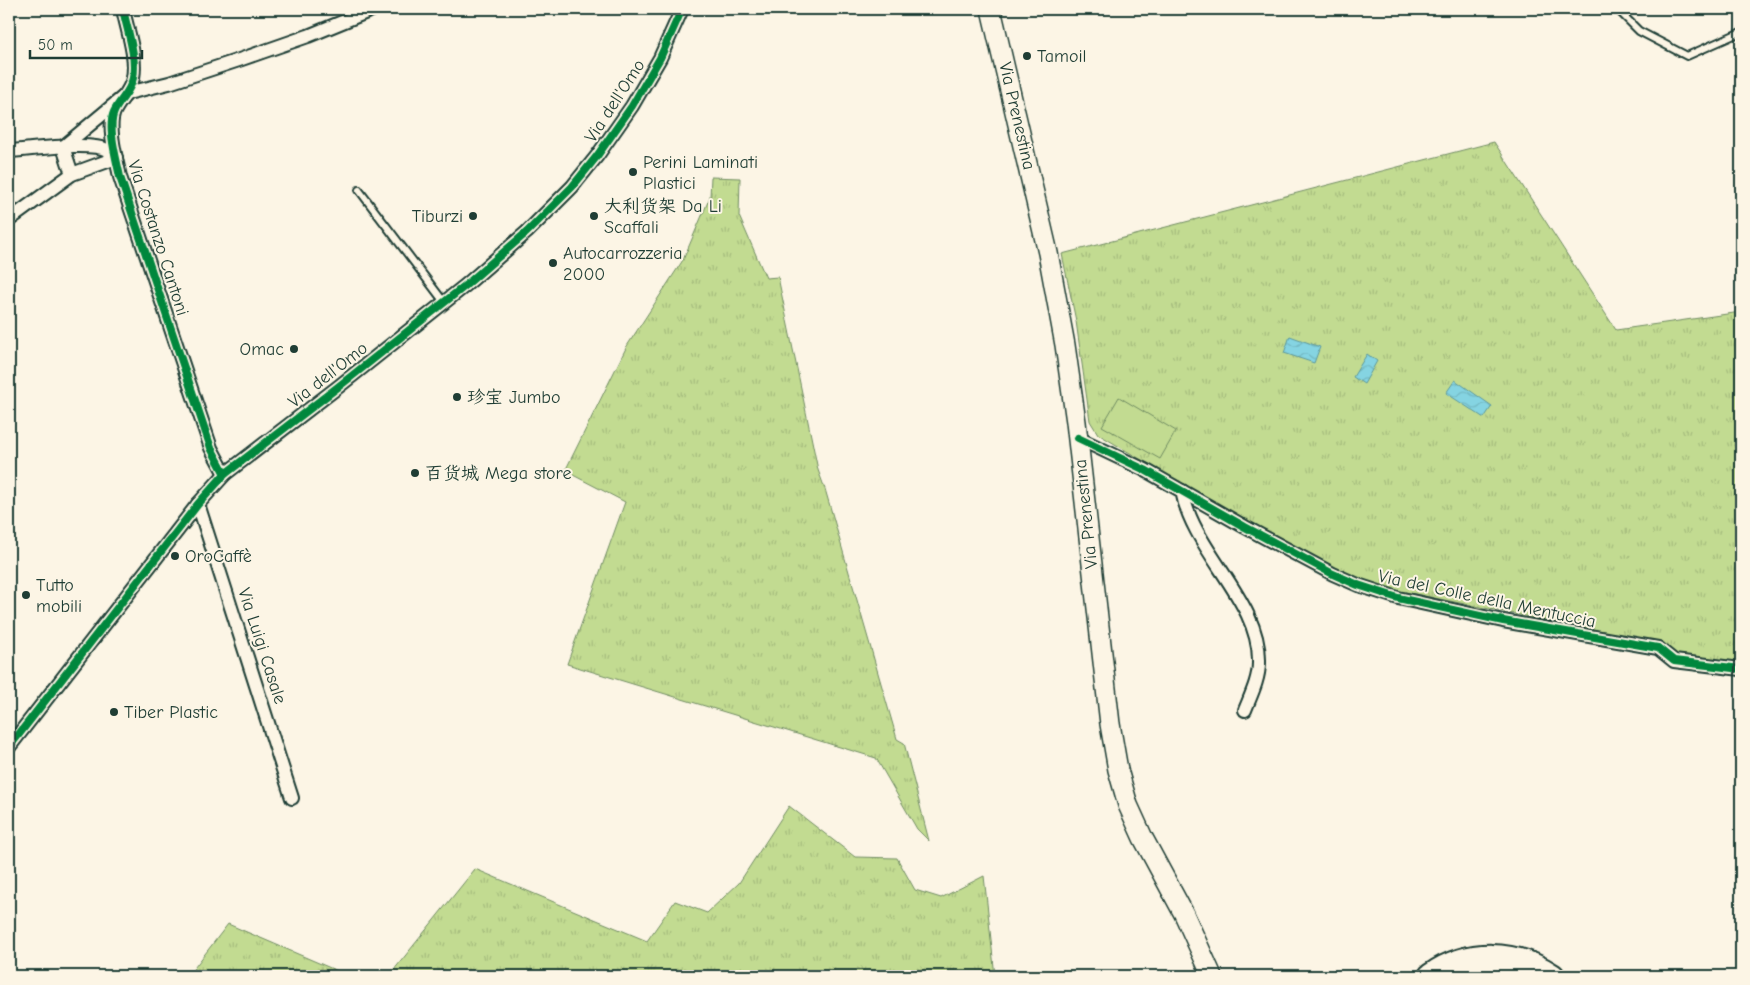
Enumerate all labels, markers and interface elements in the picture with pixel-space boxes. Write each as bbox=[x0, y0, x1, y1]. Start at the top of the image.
scale bar bbox=[30, 28, 142, 60]
text: 50 m bbox=[38, 36, 73, 54]
place label: Tamoil bbox=[1037, 46, 1086, 67]
marker: Tamoil bbox=[1021, 50, 1033, 62]
street label: Via dell'Omo bbox=[580, 55, 650, 147]
street label: Via Prenestina bbox=[994, 60, 1040, 172]
place label: Perini Laminati Plastici bbox=[643, 152, 758, 194]
street label: Via Costanzo Cantoni bbox=[123, 158, 193, 318]
marker: Perini Laminati Plastici bbox=[627, 166, 639, 178]
place label: 大利货架 Da Li Scaffali bbox=[604, 196, 722, 238]
place label: Tiburzi bbox=[412, 206, 463, 227]
marker: Tiburzi bbox=[467, 210, 479, 222]
marker: 大利货架 Da Li Scaffali bbox=[588, 210, 600, 222]
place label: Autocarrozzeria 2000 bbox=[563, 243, 683, 285]
marker: Autocarrozzeria 2000 bbox=[547, 257, 559, 269]
street label: Via dell'Omo bbox=[284, 337, 372, 413]
place label: Omac bbox=[240, 339, 284, 360]
marker: Omac bbox=[288, 343, 300, 355]
place label: 珍宝 Jumbo bbox=[467, 387, 560, 408]
marker: 珍宝 Jumbo bbox=[451, 391, 463, 403]
street label: Via Prenestina bbox=[1070, 458, 1102, 570]
place label: 百货城 Mega store bbox=[425, 463, 571, 484]
marker: 百货城 Mega store bbox=[409, 467, 421, 479]
place label: OroCaffè bbox=[185, 546, 252, 567]
marker: OroCaffè bbox=[169, 550, 181, 562]
street label: Via del Colle della Mentuccia bbox=[1376, 566, 1598, 632]
place label: Tutto mobili bbox=[36, 575, 82, 617]
street label: Via Luigi Casale bbox=[233, 585, 291, 707]
marker: Tutto mobili bbox=[20, 589, 32, 601]
place label: Tiber Plastic bbox=[124, 702, 218, 723]
marker: Tiber Plastic bbox=[108, 706, 120, 718]

